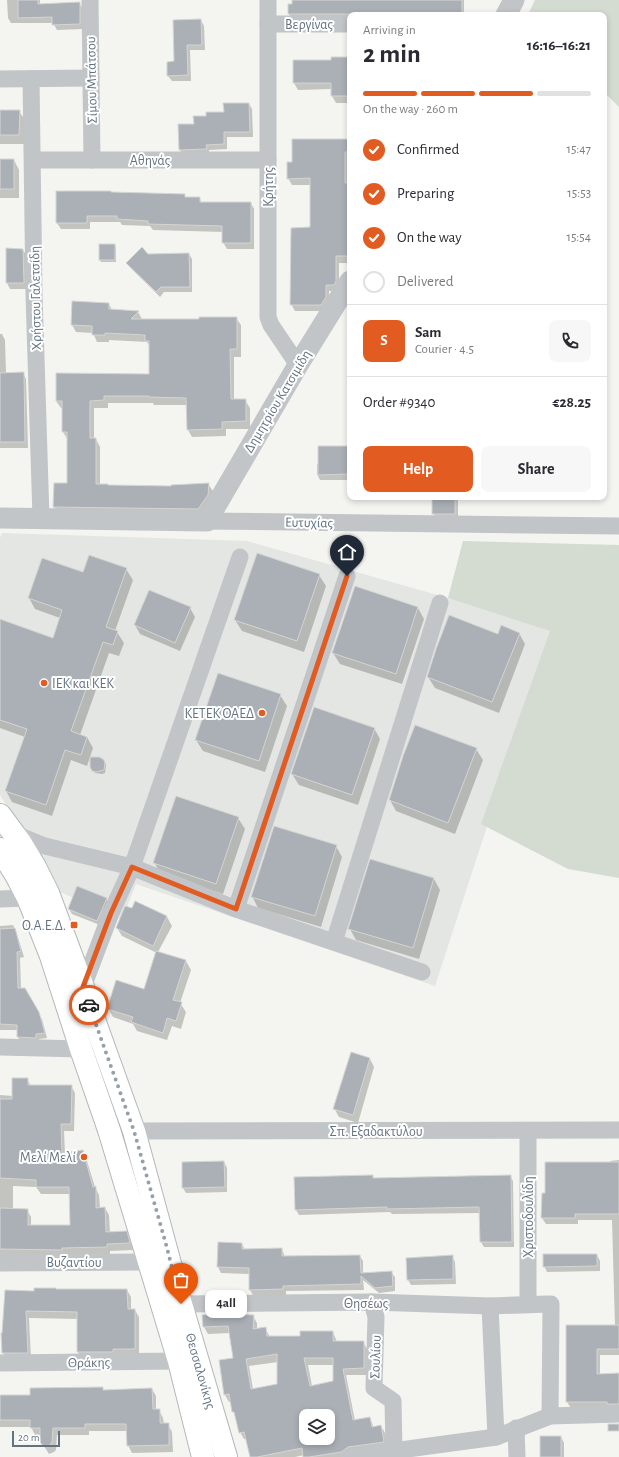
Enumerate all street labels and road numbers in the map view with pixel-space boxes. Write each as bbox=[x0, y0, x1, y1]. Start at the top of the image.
street label: Βεργίνας bbox=[285, 18, 334, 32]
street label: Σίμου Μπάτσου bbox=[84, 36, 100, 124]
street label: Αθηνάς bbox=[130, 154, 171, 168]
street label: Κρήτης bbox=[262, 167, 276, 207]
street label: Χρήστου Γαλετσίδη bbox=[28, 246, 44, 350]
street label: Δημητρίου Κατσιμίδη bbox=[242, 348, 314, 455]
street label: Ευτυχίας bbox=[285, 516, 334, 530]
street label: Σπ. Εξαδακτύλου bbox=[329, 1125, 423, 1139]
street label: Χριστοδουλίδη bbox=[522, 1176, 536, 1258]
street label: Βυζαντίου bbox=[46, 1256, 102, 1270]
street label: Θησέως bbox=[344, 1297, 389, 1311]
street label: Θεσσαλονίκης bbox=[183, 1332, 218, 1411]
street label: Σουλίου bbox=[368, 1335, 384, 1379]
street label: Θράκης bbox=[68, 1356, 111, 1370]

